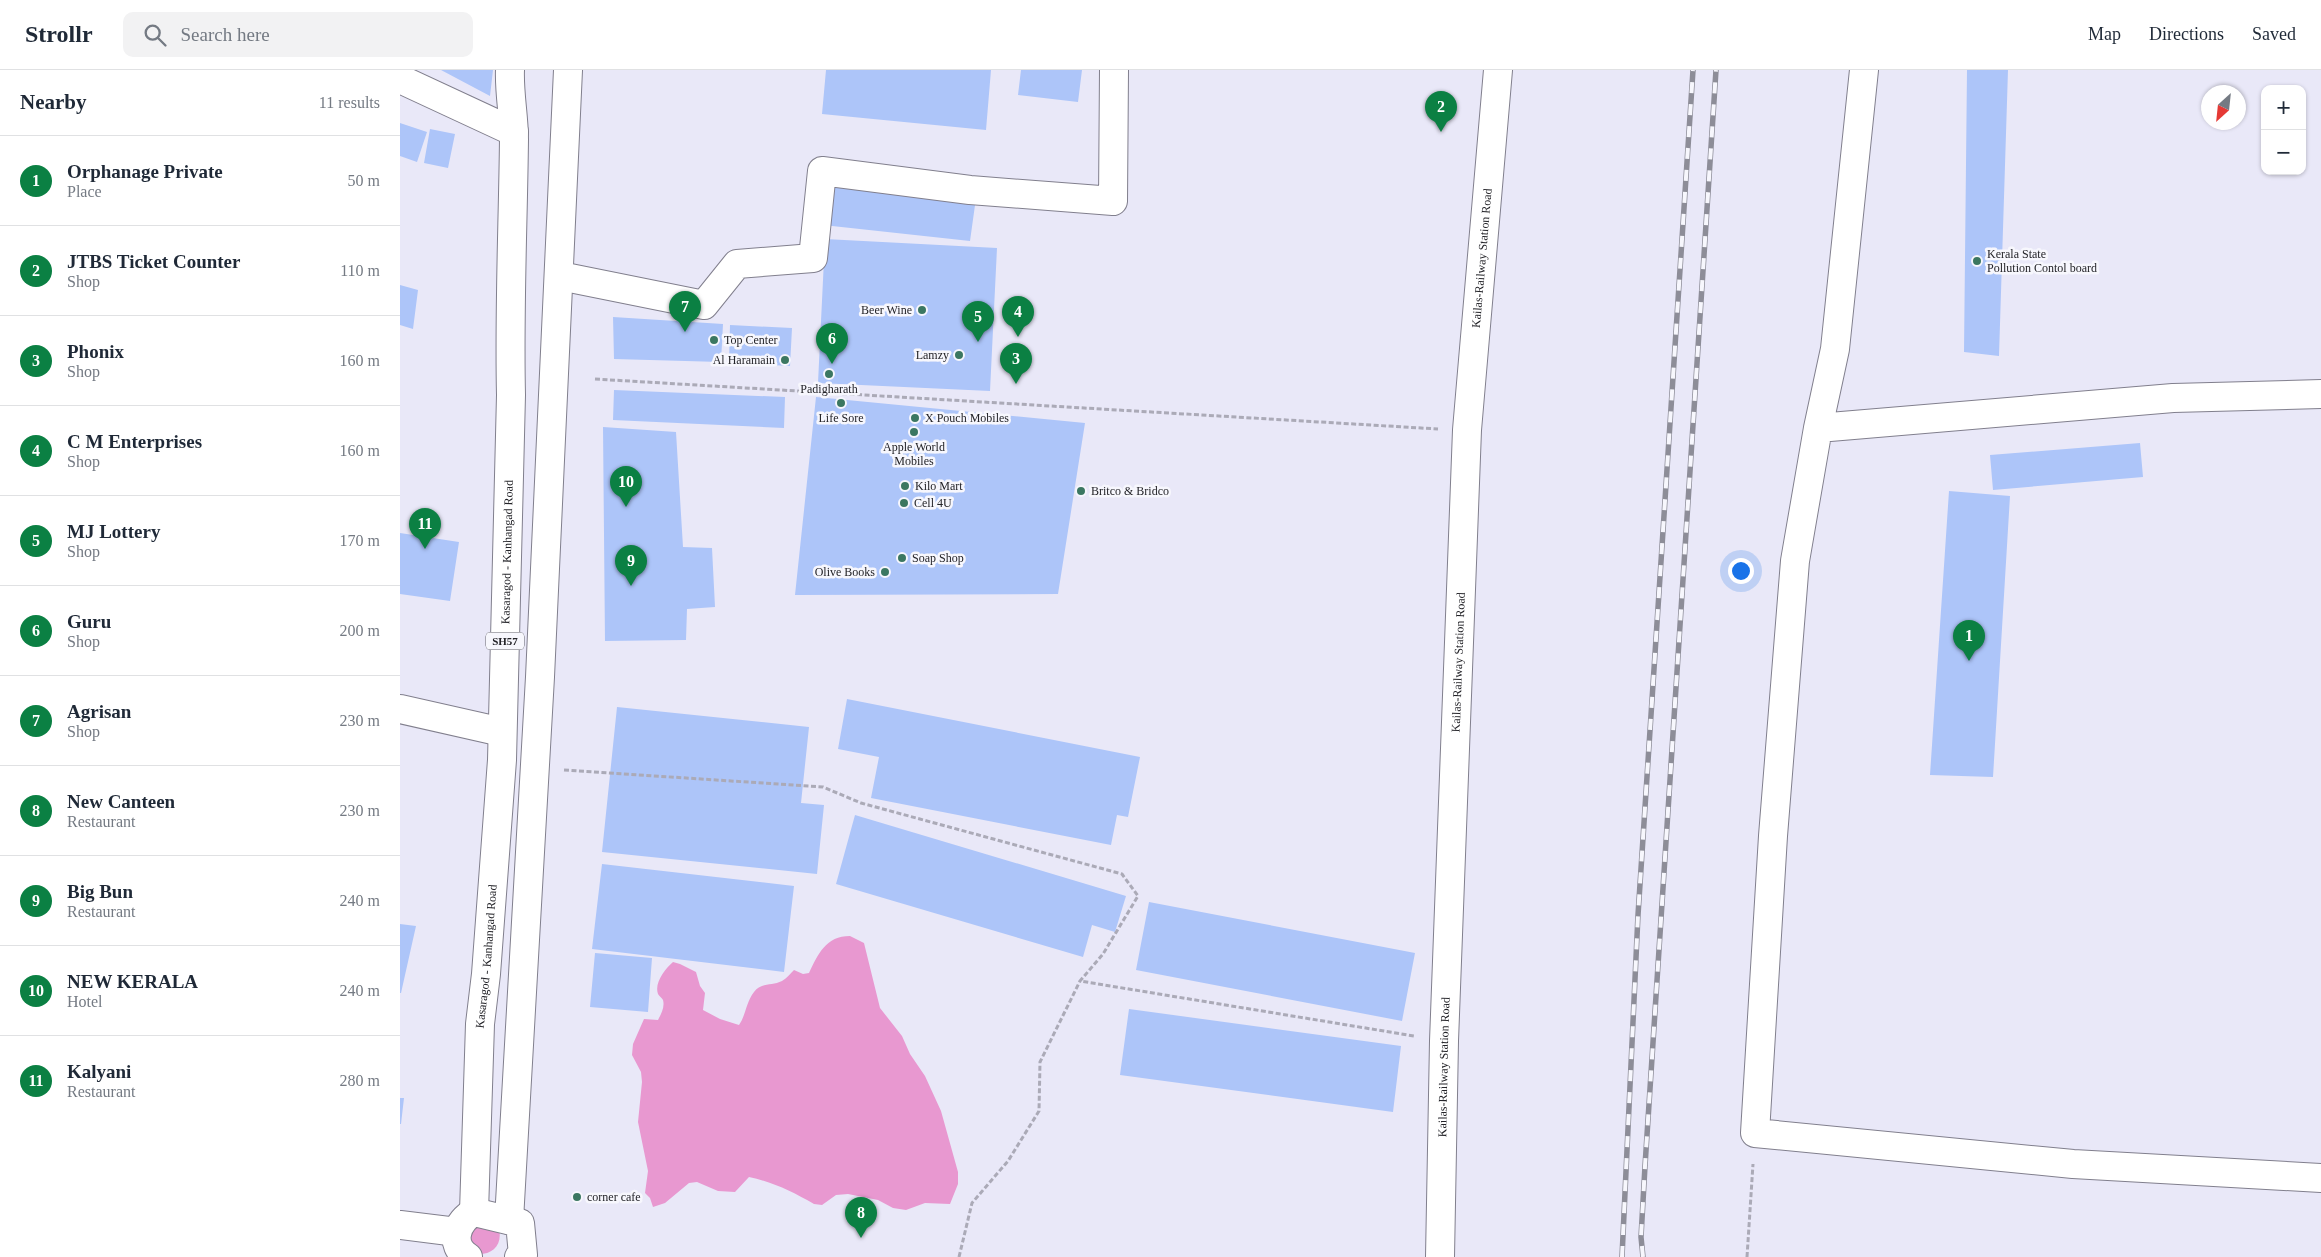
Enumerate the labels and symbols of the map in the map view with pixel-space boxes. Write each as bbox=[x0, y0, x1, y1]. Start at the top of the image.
north arrow bbox=[2201, 85, 2246, 130]
pin: 2 bbox=[1425, 91, 1457, 132]
street label: Kailas-Railway Station Road bbox=[1469, 188, 1495, 329]
place label: Kerala State Pollution Contol board bbox=[1987, 247, 2097, 275]
marker: Kerala State Pollution Contol board bbox=[1971, 255, 1983, 267]
pin: 7 bbox=[669, 291, 701, 332]
pin: 4 bbox=[1002, 296, 1034, 337]
pin: 5 bbox=[962, 301, 994, 342]
place label: Beer Wine bbox=[861, 303, 912, 317]
marker: Beer Wine bbox=[916, 304, 928, 316]
pin: 6 bbox=[816, 323, 848, 364]
place label: Top Center bbox=[724, 333, 777, 347]
marker: Top Center bbox=[708, 334, 720, 346]
pin: 3 bbox=[1000, 343, 1032, 384]
place label: Lamzy bbox=[916, 348, 949, 362]
marker: Lamzy bbox=[953, 349, 965, 361]
place label: Al Haramain bbox=[713, 353, 775, 367]
marker: Al Haramain bbox=[779, 354, 791, 366]
marker: Padigharath bbox=[823, 368, 835, 380]
place label: Padigharath bbox=[800, 382, 858, 396]
marker: Life Sore bbox=[835, 397, 847, 409]
place label: Life Sore bbox=[819, 411, 863, 425]
place label: X Pouch Mobiles bbox=[925, 411, 1009, 425]
marker: X Pouch Mobiles bbox=[909, 412, 921, 424]
marker: Apple World Mobiles bbox=[908, 426, 920, 438]
place label: Apple World Mobiles bbox=[883, 440, 945, 468]
pin: 10 bbox=[610, 466, 642, 507]
place label: Kilo Mart bbox=[915, 479, 963, 493]
street label: Kasaragod - Kanhangad Road bbox=[498, 480, 516, 624]
marker: Kilo Mart bbox=[899, 480, 911, 492]
place label: Britco & Bridco bbox=[1091, 484, 1169, 498]
marker: Britco & Bridco bbox=[1075, 485, 1087, 497]
place label: Cell 4U bbox=[914, 496, 952, 510]
marker: Cell 4U bbox=[898, 497, 910, 509]
pin: 11 bbox=[409, 508, 441, 549]
pin: 9 bbox=[615, 545, 647, 586]
place label: Soap Shop bbox=[912, 551, 964, 565]
marker: Soap Shop bbox=[896, 552, 908, 564]
your location bbox=[1728, 558, 1754, 584]
place label: Olive Books bbox=[815, 565, 875, 579]
marker: Olive Books bbox=[879, 566, 891, 578]
street label: Kailas-Railway Station Road bbox=[1449, 592, 1468, 733]
pin: 1 bbox=[1953, 620, 1985, 661]
road number: SH57 bbox=[486, 632, 524, 650]
street label: Kasaragod - Kanhangad Road bbox=[473, 884, 500, 1029]
street label: Kailas-Railway Station Road bbox=[1435, 997, 1453, 1137]
place label: corner cafe bbox=[587, 1190, 641, 1204]
marker: corner cafe bbox=[571, 1191, 583, 1203]
pin: 8 bbox=[845, 1197, 877, 1238]

